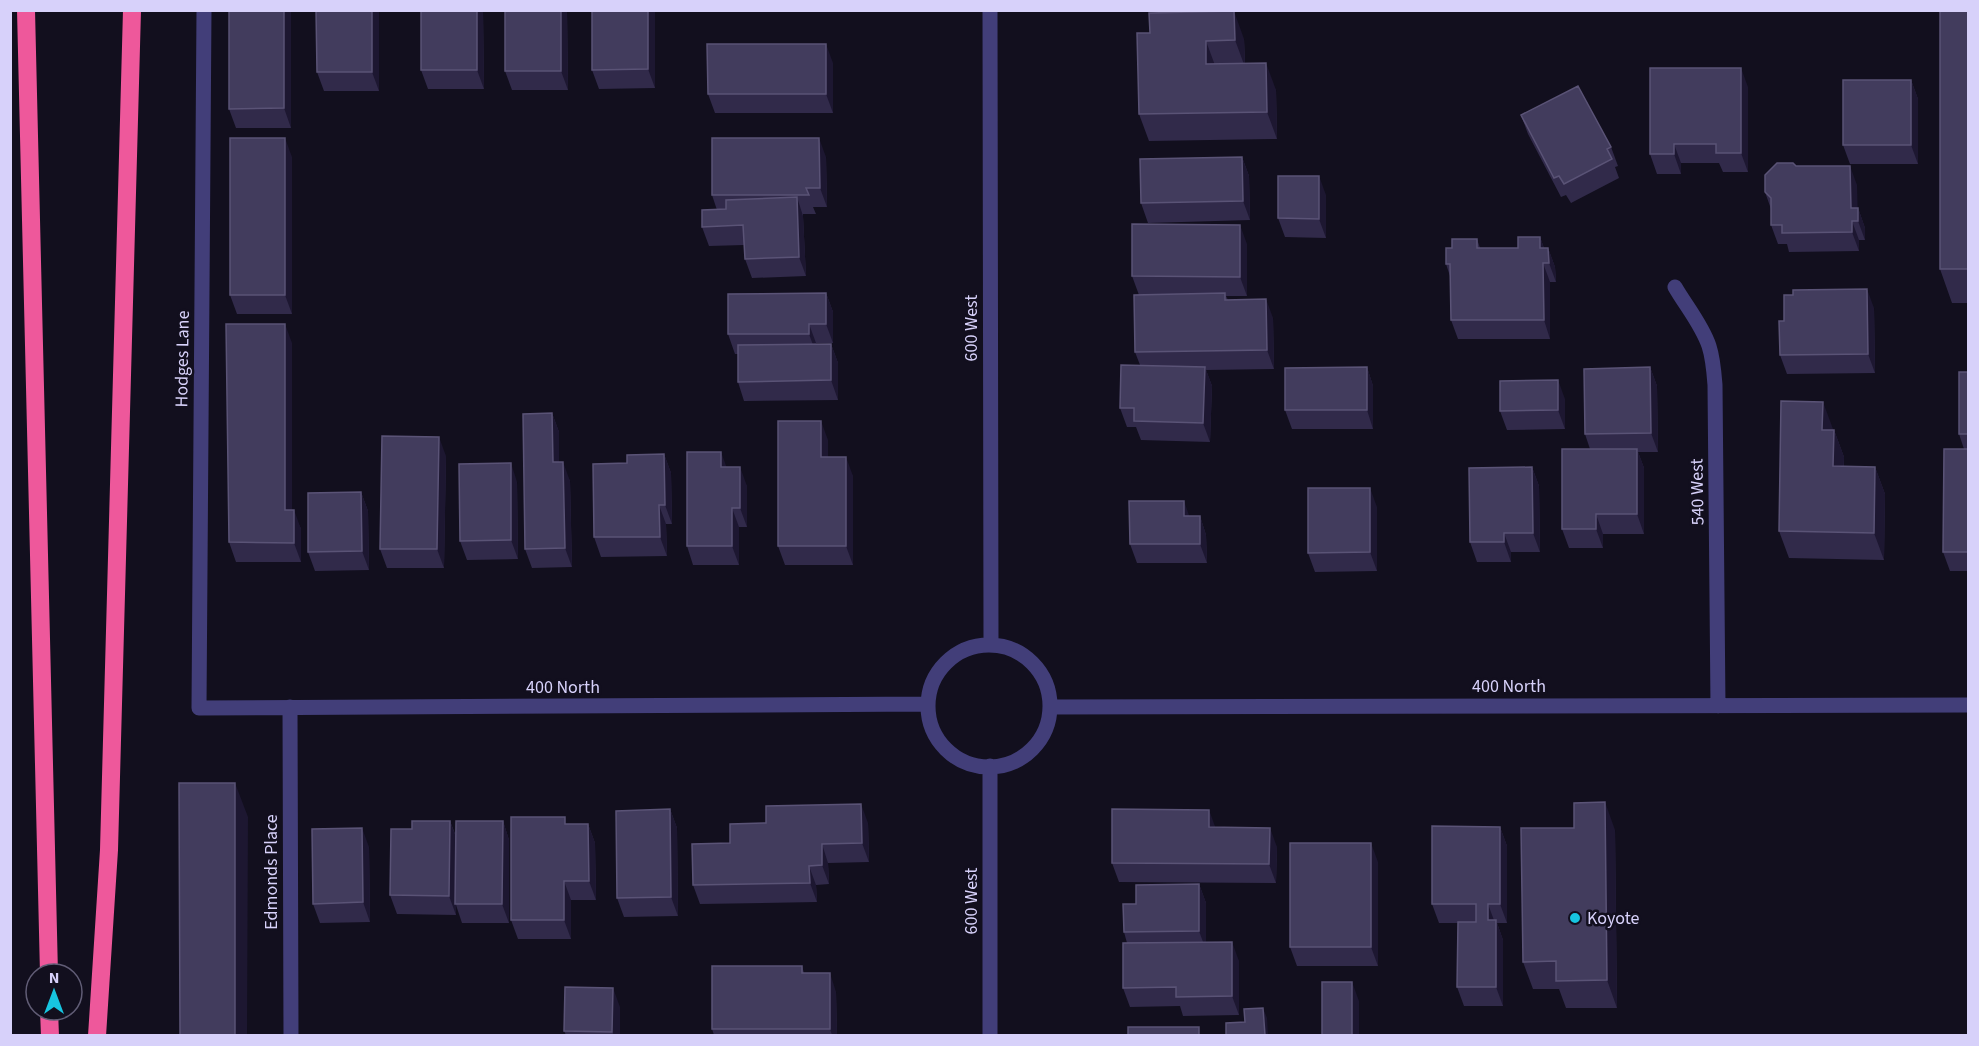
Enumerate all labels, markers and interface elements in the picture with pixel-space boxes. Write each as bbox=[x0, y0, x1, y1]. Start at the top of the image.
street label: 600 West bbox=[959, 295, 984, 361]
street label: Hodges Lane bbox=[169, 310, 196, 408]
street label: 540 West bbox=[1684, 458, 1711, 526]
street label: 400 North bbox=[1472, 674, 1546, 699]
street label: 400 North bbox=[526, 675, 600, 700]
street label: Edmonds Place bbox=[259, 814, 284, 930]
street label: 600 West bbox=[959, 868, 984, 934]
place label: Koyote bbox=[1587, 906, 1640, 931]
marker: Koyote bbox=[1568, 911, 1582, 925]
north arrow bbox=[24, 962, 84, 1022]
text: N bbox=[49, 967, 59, 989]

